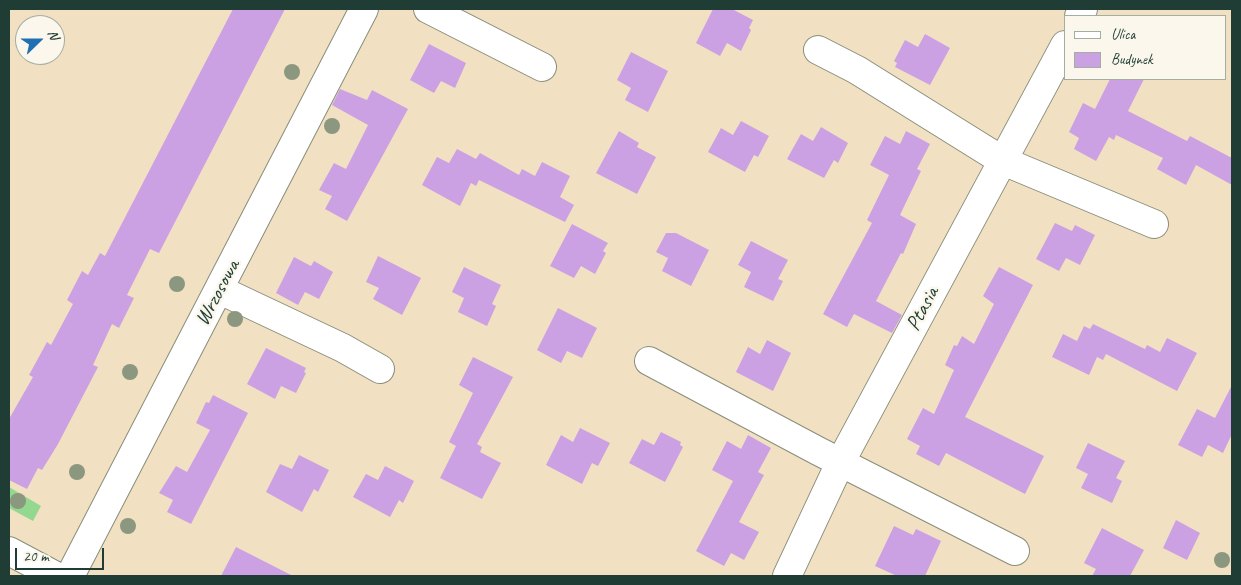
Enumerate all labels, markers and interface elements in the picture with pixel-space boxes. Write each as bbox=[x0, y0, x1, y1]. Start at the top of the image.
north arrow bbox=[15, 15, 65, 65]
legend bbox=[1064, 15, 1226, 80]
text: Ulica bbox=[1111, 25, 1135, 44]
text: N bbox=[44, 27, 63, 42]
text: Budynek bbox=[1111, 50, 1152, 69]
street label: Wrzosowa bbox=[190, 256, 246, 330]
street label: Ptasia bbox=[901, 283, 945, 335]
scale bar bbox=[18, 538, 106, 570]
text: 20 m bbox=[23, 547, 49, 566]

